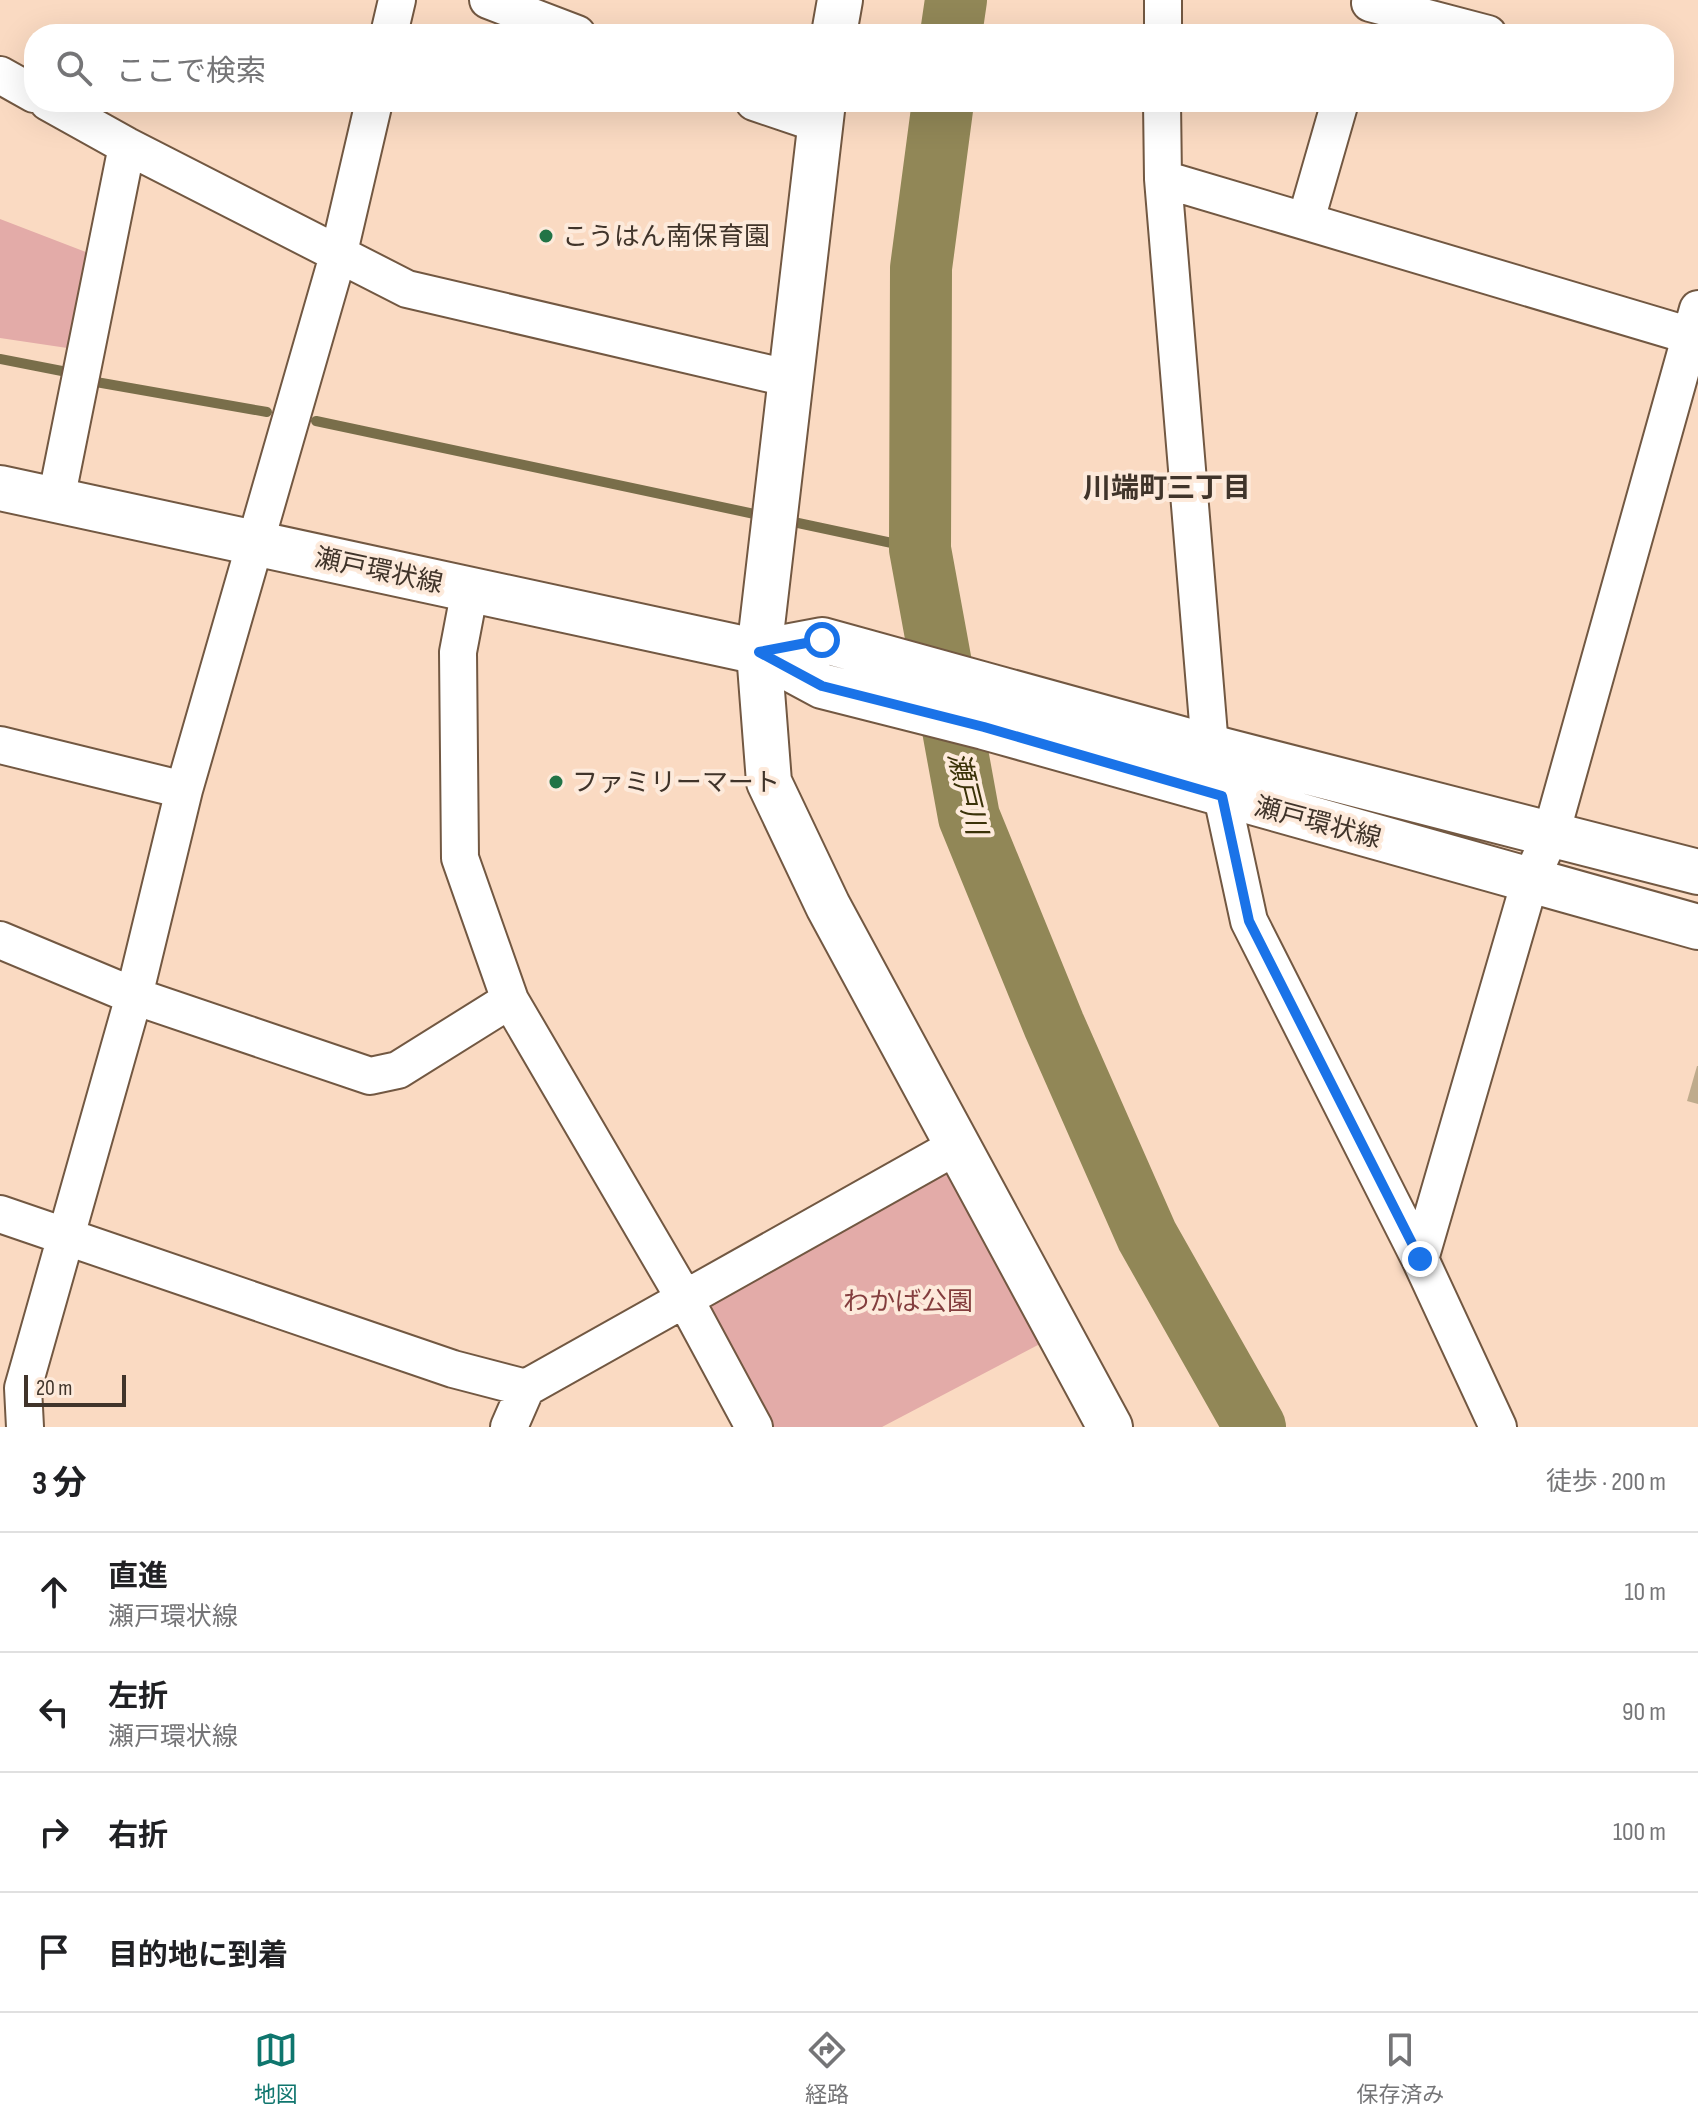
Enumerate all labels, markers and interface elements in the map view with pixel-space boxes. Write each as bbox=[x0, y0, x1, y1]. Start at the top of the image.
search box bbox=[24, 24, 1674, 112]
icon: search bbox=[52, 46, 96, 90]
text: ここで検索 bbox=[116, 54, 266, 90]
place label: こうはん南保育園 bbox=[562, 222, 770, 253]
marker: こうはん南保育園 bbox=[537, 227, 555, 245]
district label: 川端町三丁目 bbox=[1083, 472, 1251, 505]
street label: 瀬戸環状線 bbox=[312, 543, 445, 600]
route start bbox=[804, 622, 840, 658]
water label: 瀬戸川 bbox=[940, 749, 993, 841]
place label: ファミリーマート bbox=[572, 768, 780, 799]
marker: ファミリーマート bbox=[547, 773, 565, 791]
street label: 瀬戸環状線 bbox=[1251, 792, 1384, 855]
route end bbox=[1402, 1241, 1438, 1277]
park label: わかば公園 bbox=[843, 1287, 973, 1318]
scale bar bbox=[24, 1371, 126, 1407]
text: 20 m bbox=[36, 1375, 73, 1402]
text: 3 分 bbox=[32, 1463, 87, 1504]
text: 徒歩 · 200 m bbox=[1546, 1467, 1666, 1498]
text: 直進 bbox=[108, 1559, 168, 1595]
icon: ahead bbox=[32, 1570, 76, 1614]
text: 10 m bbox=[1624, 1577, 1666, 1608]
text: 瀬戸環状線 bbox=[108, 1602, 238, 1633]
text: 左折 bbox=[108, 1679, 168, 1715]
icon: left bbox=[32, 1690, 76, 1734]
text: 90 m bbox=[1622, 1697, 1666, 1728]
text: 瀬戸環状線 bbox=[108, 1722, 238, 1753]
icon: right bbox=[32, 1810, 76, 1854]
text: 100 m bbox=[1613, 1817, 1666, 1848]
text: 右折 bbox=[108, 1818, 168, 1854]
icon: arrive bbox=[32, 1930, 76, 1974]
text: 目的地に到着 bbox=[108, 1938, 288, 1974]
tab: 地図 bbox=[254, 2028, 298, 2109]
tab: 経路 bbox=[805, 2028, 849, 2109]
tab: 保存済み bbox=[1356, 2028, 1444, 2109]

